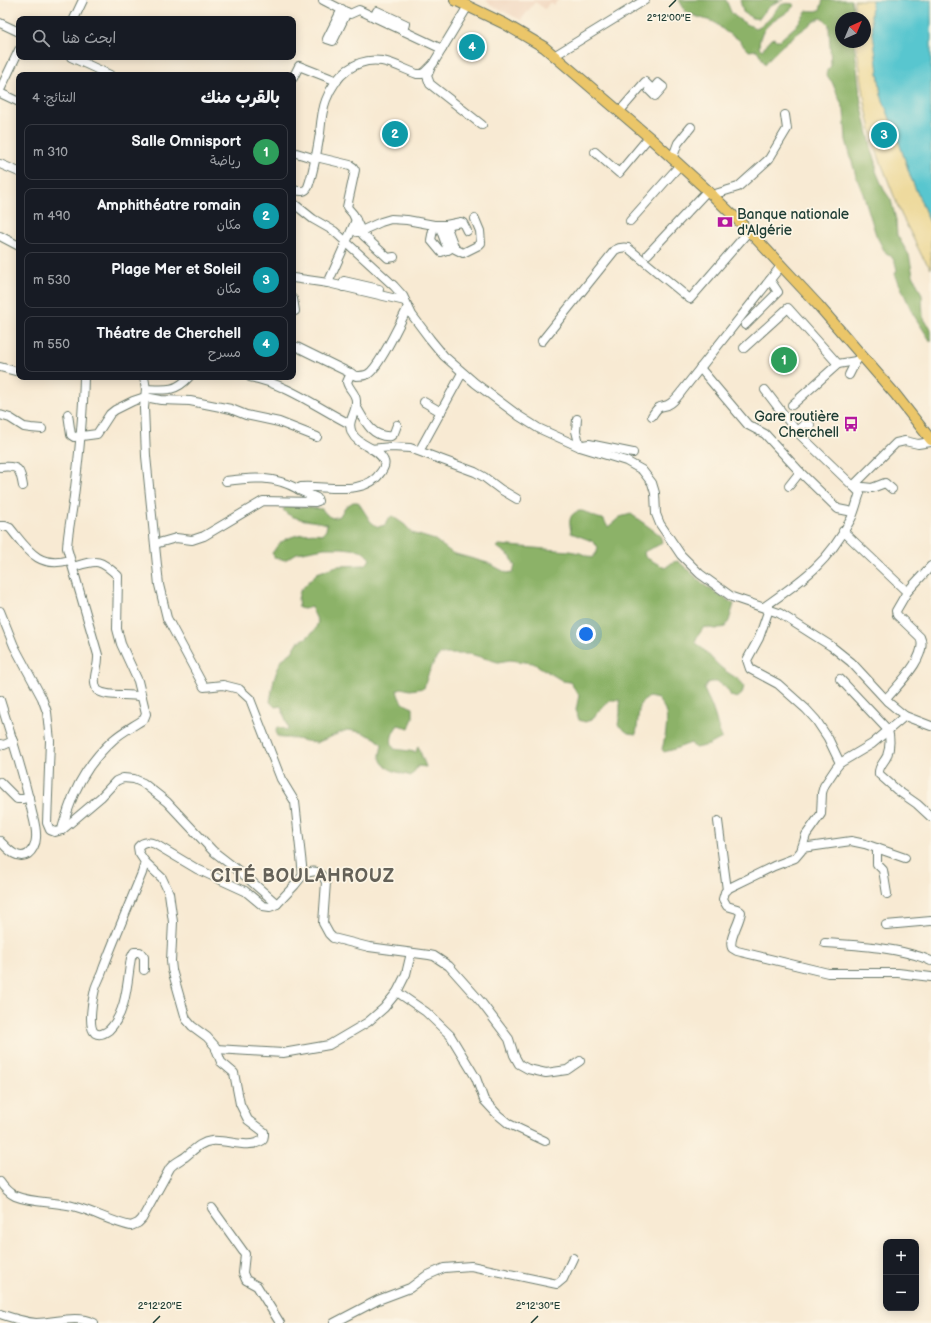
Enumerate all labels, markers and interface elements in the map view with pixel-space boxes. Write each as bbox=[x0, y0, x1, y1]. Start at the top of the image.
text: 2°12'00"E bbox=[647, 12, 692, 24]
north arrow bbox=[835, 12, 871, 48]
search box bbox=[16, 16, 296, 60]
icon: search bbox=[30, 27, 52, 49]
text: ابحث هنا bbox=[62, 29, 116, 48]
pin: 4 bbox=[459, 32, 485, 62]
text: بالقرب منك bbox=[201, 88, 280, 108]
text: النتائج: 4 bbox=[32, 90, 76, 106]
pin: 2 bbox=[382, 119, 408, 149]
pin: 3 bbox=[871, 120, 897, 150]
text: Salle Omnisport bbox=[131, 132, 241, 151]
text: 310 m bbox=[33, 144, 68, 160]
text: 1 bbox=[263, 144, 269, 160]
text: رياضة bbox=[210, 153, 241, 169]
text: Amphithéatre romain bbox=[97, 196, 241, 215]
place label: Banque nationale d'Algérie bbox=[737, 206, 849, 239]
text: 490 m bbox=[33, 208, 70, 224]
text: 2 bbox=[262, 208, 270, 224]
bank icon: Banque nationale d'Algérie bbox=[716, 213, 734, 231]
text: مكان bbox=[217, 217, 241, 233]
text: Plage Mer et Soleil bbox=[111, 260, 241, 279]
text: 530 m bbox=[33, 272, 70, 288]
text: 3 bbox=[262, 272, 270, 288]
text: مكان bbox=[217, 281, 241, 297]
text: Théatre de Cherchell bbox=[96, 324, 241, 343]
text: 550 m bbox=[33, 336, 70, 352]
text: 4 bbox=[262, 336, 270, 352]
text: مسرح bbox=[208, 345, 241, 361]
pin: 1 bbox=[771, 345, 797, 375]
place label: Gare routière Cherchell bbox=[754, 408, 839, 441]
bus stop icon: Gare routière Cherchell bbox=[842, 415, 860, 433]
your location bbox=[576, 624, 596, 644]
district label: CITÉ BOULAHROUZ bbox=[211, 864, 395, 887]
map controls bbox=[883, 1239, 919, 1311]
button: + bbox=[883, 1239, 919, 1275]
button: − bbox=[883, 1275, 919, 1311]
text: 2°12'20"E bbox=[138, 1300, 183, 1312]
text: 2°12'30"E bbox=[516, 1300, 561, 1312]

